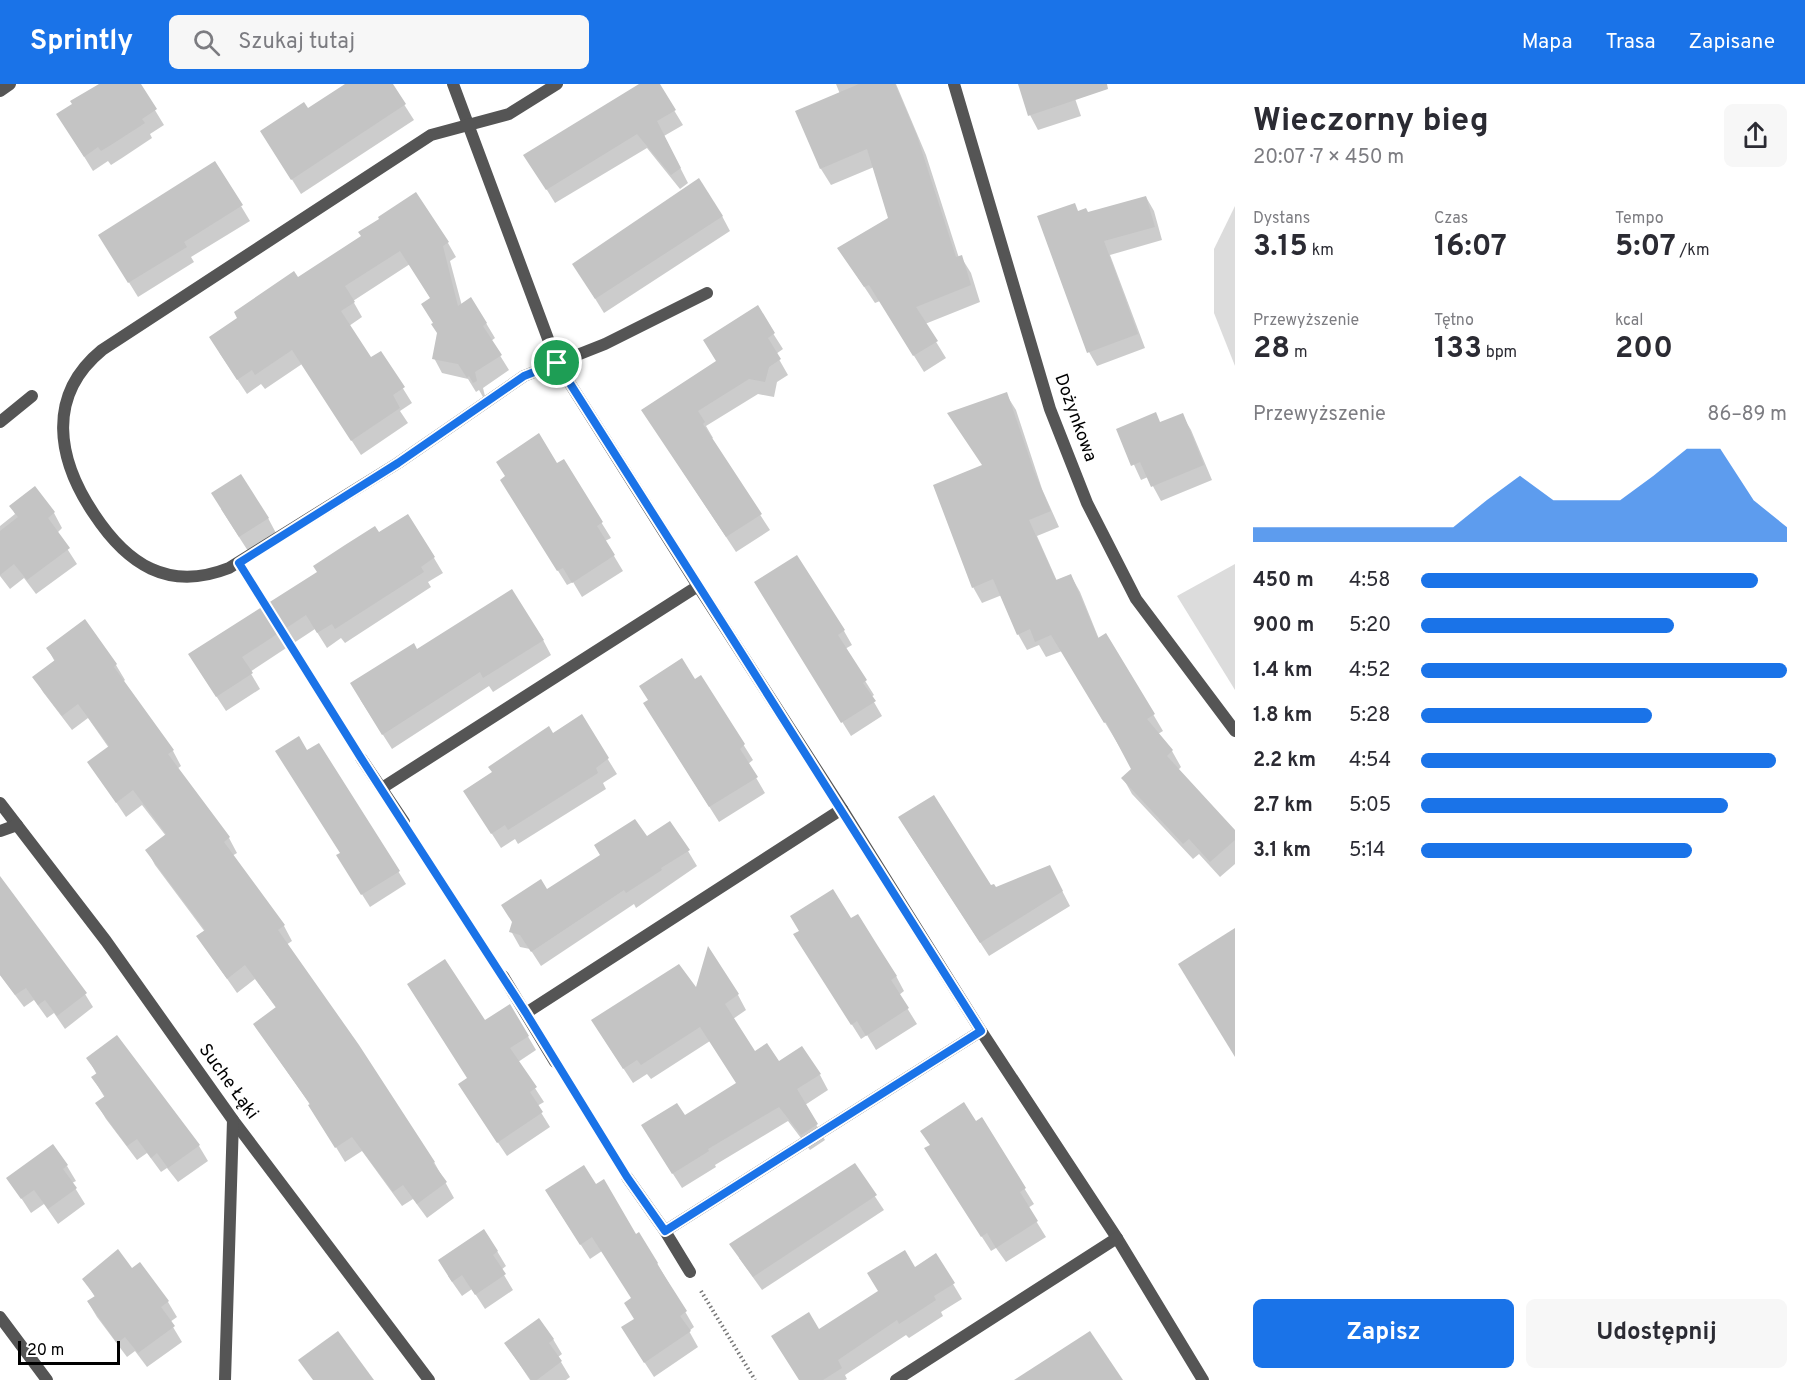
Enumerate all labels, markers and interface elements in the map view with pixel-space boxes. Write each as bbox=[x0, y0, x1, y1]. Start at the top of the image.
search box bbox=[169, 15, 589, 69]
text: Sprintly bbox=[30, 24, 133, 60]
icon: search bbox=[190, 26, 223, 59]
text: Szukaj tutaj bbox=[238, 29, 355, 56]
text: Mapa bbox=[1522, 29, 1573, 56]
text: Trasa bbox=[1606, 29, 1655, 56]
text: Zapisane bbox=[1688, 29, 1775, 56]
text: Wieczorny bieg bbox=[1253, 101, 1489, 143]
button: share bbox=[1724, 104, 1787, 167]
text: 20:07 · 7 × 450 m bbox=[1253, 145, 1404, 171]
text: Dystans bbox=[1253, 209, 1310, 229]
text: Czas bbox=[1434, 209, 1468, 229]
text: Tempo bbox=[1615, 209, 1664, 229]
text: 3.15 bbox=[1253, 229, 1308, 266]
text: 16:07 bbox=[1434, 229, 1507, 266]
text: 5:07 bbox=[1615, 229, 1676, 266]
text: km bbox=[1308, 241, 1334, 261]
text: /km bbox=[1676, 241, 1709, 261]
text: Przewyższenie bbox=[1253, 311, 1359, 331]
text: Tętno bbox=[1434, 311, 1474, 331]
text: kcal bbox=[1615, 311, 1643, 331]
text: 28 bbox=[1253, 331, 1290, 368]
text: 133 bbox=[1434, 331, 1482, 368]
text: 200 bbox=[1615, 331, 1673, 368]
pin bbox=[531, 337, 582, 388]
text: m bbox=[1290, 343, 1308, 363]
text: bpm bbox=[1482, 343, 1517, 363]
icon: arrive bbox=[540, 346, 573, 379]
street label: Dożynkowa bbox=[1048, 371, 1102, 465]
text: Przewyższenie bbox=[1253, 402, 1386, 428]
text: 86–89 m bbox=[1707, 402, 1787, 428]
text: 450 m bbox=[1253, 568, 1314, 594]
text: 4:58 bbox=[1349, 568, 1391, 594]
text: 900 m bbox=[1253, 613, 1314, 639]
text: 5:20 bbox=[1349, 613, 1391, 639]
text: 1.4 km bbox=[1253, 658, 1313, 684]
text: 4:52 bbox=[1349, 658, 1390, 684]
text: 1.8 km bbox=[1253, 703, 1312, 729]
text: 5:28 bbox=[1349, 703, 1390, 729]
text: 2.2 km bbox=[1253, 748, 1316, 774]
text: 4:54 bbox=[1349, 748, 1391, 774]
text: 2.7 km bbox=[1253, 793, 1313, 819]
text: 5:05 bbox=[1349, 793, 1391, 819]
text: 3.1 km bbox=[1253, 838, 1311, 864]
text: 5:14 bbox=[1349, 838, 1385, 864]
street label: Suche Łąki bbox=[193, 1040, 263, 1124]
button: Zapisz bbox=[1253, 1299, 1514, 1368]
button: Udostępnij bbox=[1526, 1299, 1787, 1368]
scale bar bbox=[18, 1338, 120, 1366]
text: 20 m bbox=[27, 1341, 64, 1361]

